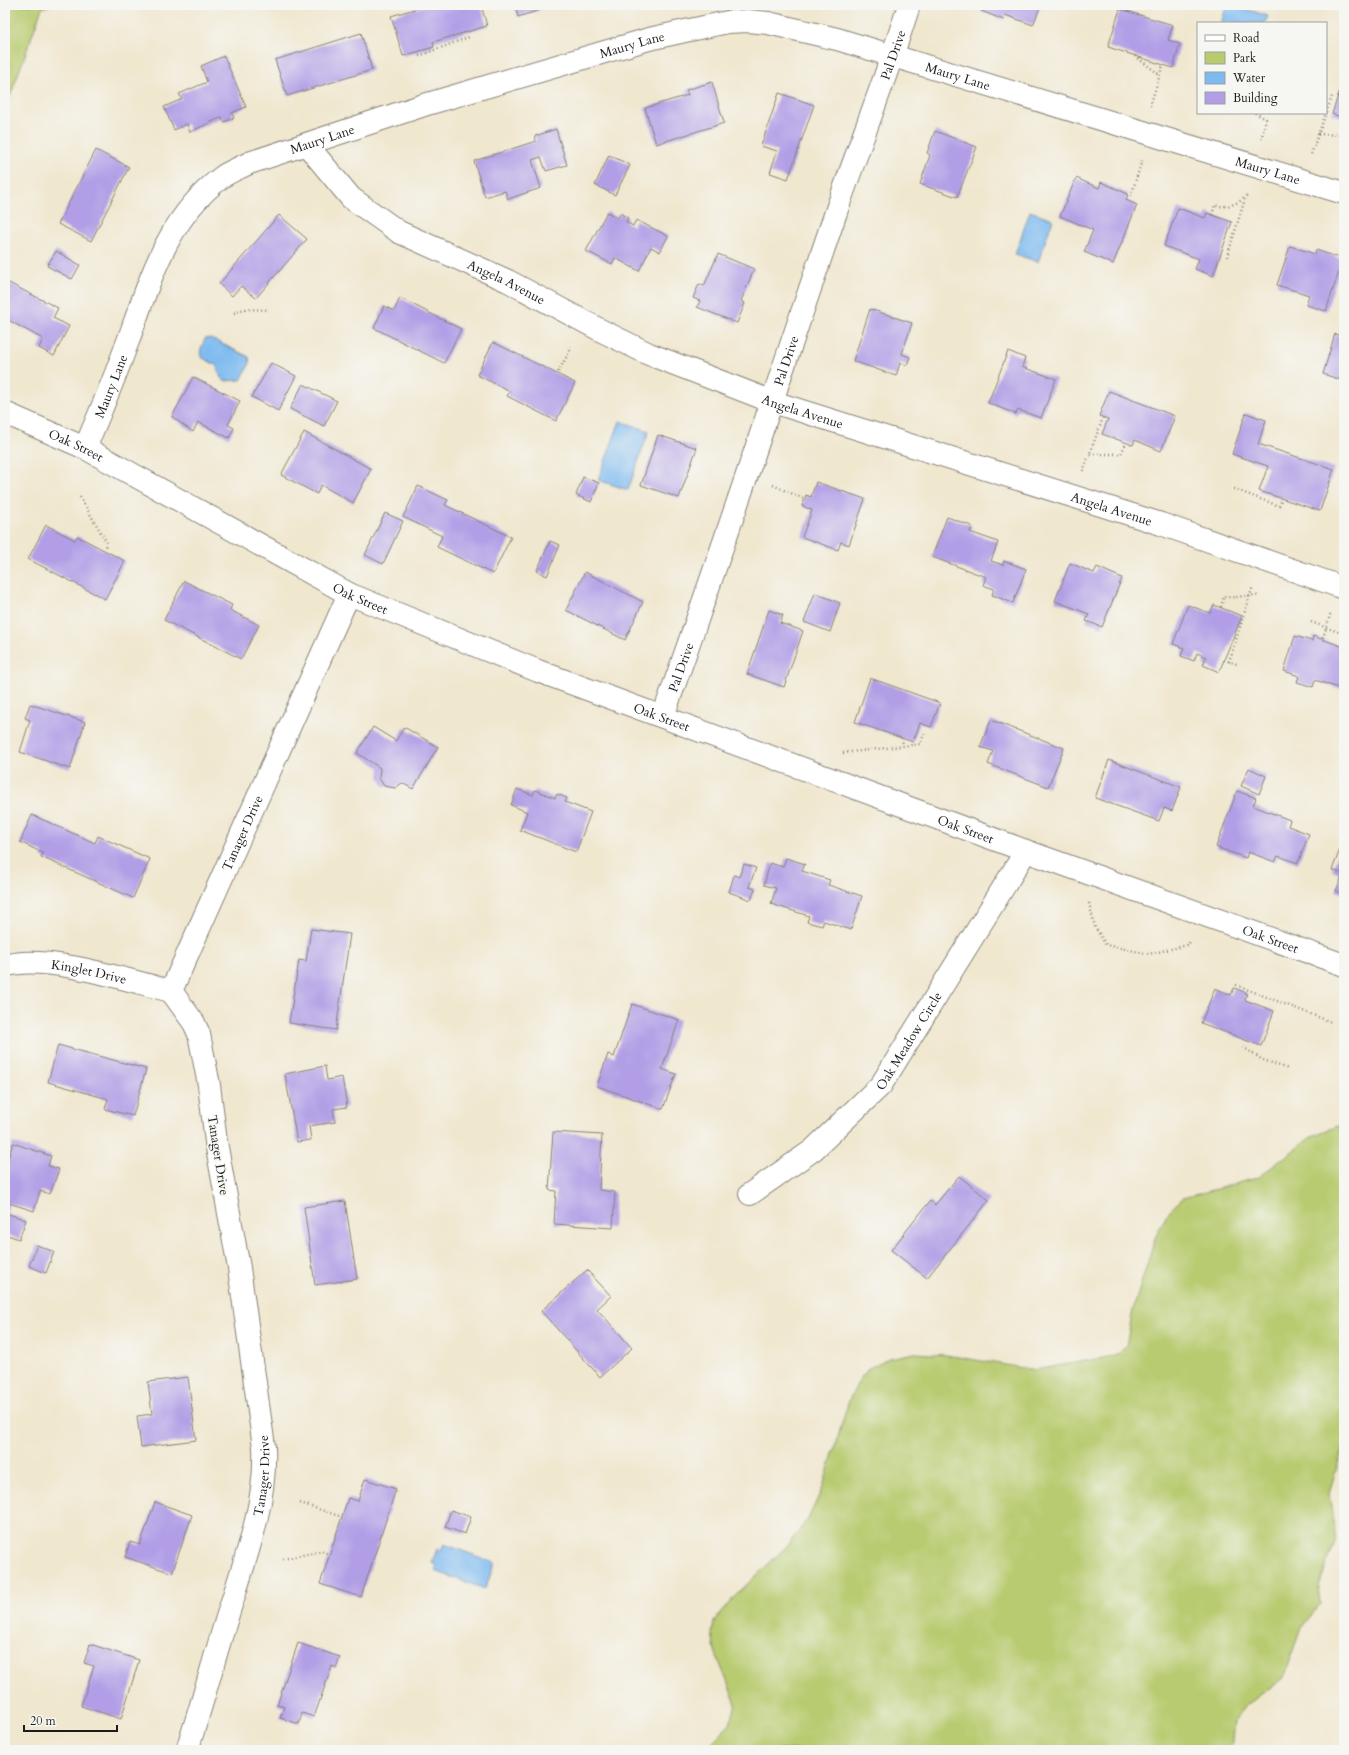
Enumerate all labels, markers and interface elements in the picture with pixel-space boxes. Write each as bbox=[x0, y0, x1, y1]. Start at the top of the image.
legend bbox=[1197, 22, 1327, 114]
street label: Maury Lane bbox=[598, 28, 667, 63]
street label: Pal Drive bbox=[877, 28, 910, 82]
text: Road bbox=[1233, 30, 1260, 46]
text: Park bbox=[1233, 50, 1257, 66]
street label: Maury Lane bbox=[923, 58, 992, 95]
text: Water bbox=[1232, 70, 1266, 86]
text: Building bbox=[1233, 90, 1278, 106]
street label: Maury Lane bbox=[288, 121, 357, 159]
street label: Maury Lane bbox=[1233, 153, 1302, 189]
street label: Angela Avenue bbox=[464, 256, 548, 309]
street label: Pal Drive bbox=[770, 333, 803, 388]
street label: Maury Lane bbox=[91, 352, 132, 421]
street label: Angela Avenue bbox=[759, 390, 845, 434]
street label: Oak Street bbox=[46, 425, 106, 466]
street label: Angela Avenue bbox=[1068, 488, 1154, 531]
street label: Oak Street bbox=[329, 579, 390, 619]
street label: Pal Drive bbox=[664, 640, 699, 695]
street label: Oak Street bbox=[631, 699, 692, 736]
street label: Tanager Drive bbox=[218, 792, 268, 874]
street label: Oak Street bbox=[935, 811, 996, 848]
street label: Oak Street bbox=[1240, 921, 1301, 958]
street label: Kinglet Drive bbox=[50, 956, 128, 989]
street label: Oak Meadow Circle bbox=[872, 989, 947, 1094]
street label: Tanager Drive bbox=[203, 1114, 233, 1197]
street label: Tanager Drive bbox=[249, 1434, 274, 1518]
scale bar bbox=[24, 1707, 117, 1733]
text: 20 m bbox=[30, 1713, 57, 1729]

